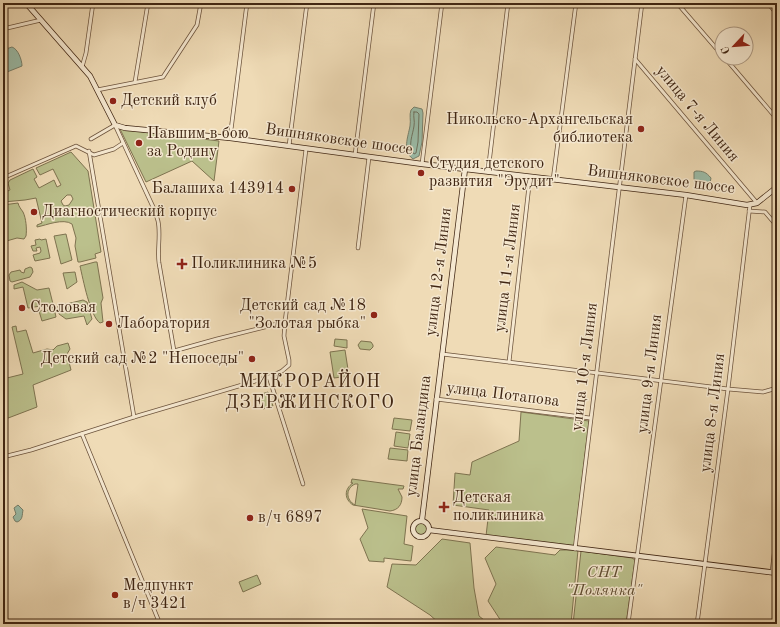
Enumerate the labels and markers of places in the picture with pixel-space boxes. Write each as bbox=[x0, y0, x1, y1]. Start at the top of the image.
place label: Детский клуб bbox=[121, 93, 217, 109]
marker: Детский клуб bbox=[108, 96, 118, 106]
place label: Никольско-Архангельская библиотека bbox=[446, 112, 633, 146]
marker: Никольско-Архангельская библиотека bbox=[636, 124, 646, 134]
place label: Павшим в бою за Родину bbox=[147, 126, 249, 160]
marker: Павшим в бою за Родину bbox=[134, 138, 144, 148]
place label: Студия детского развития "Эрудит" bbox=[429, 156, 560, 190]
marker: Студия детского развития "Эрудит" bbox=[416, 168, 426, 178]
place label: Балашиха 143914 bbox=[152, 181, 284, 197]
marker: Балашиха 143914 bbox=[287, 184, 297, 194]
place label: Диагностический корпус bbox=[42, 204, 217, 220]
marker: Диагностический корпус bbox=[29, 207, 39, 217]
place label: Поликлиника №5 bbox=[191, 256, 317, 272]
marker: Поликлиника №5 bbox=[176, 258, 188, 270]
place label: Детский сад №18 "Золотая рыбка" bbox=[240, 298, 366, 332]
place label: Столовая bbox=[30, 300, 96, 316]
marker: Столовая bbox=[17, 303, 27, 313]
marker: Детский сад №18 "Золотая рыбка" bbox=[369, 310, 379, 320]
place label: Лаборатория bbox=[117, 316, 210, 332]
marker: Лаборатория bbox=[104, 319, 114, 329]
place label: Детский сад №2 "Непоседы" bbox=[40, 351, 244, 367]
marker: Детский сад №2 "Непоседы" bbox=[247, 354, 257, 364]
place label: Детская поликлиника bbox=[453, 490, 544, 524]
marker: Детская поликлиника bbox=[438, 501, 450, 513]
place label: в/ч 6897 bbox=[258, 510, 322, 526]
marker: в/ч 6897 bbox=[245, 513, 255, 523]
place label: Медпункт в/ч 3421 bbox=[123, 578, 193, 612]
marker: Медпункт в/ч 3421 bbox=[110, 590, 120, 600]

